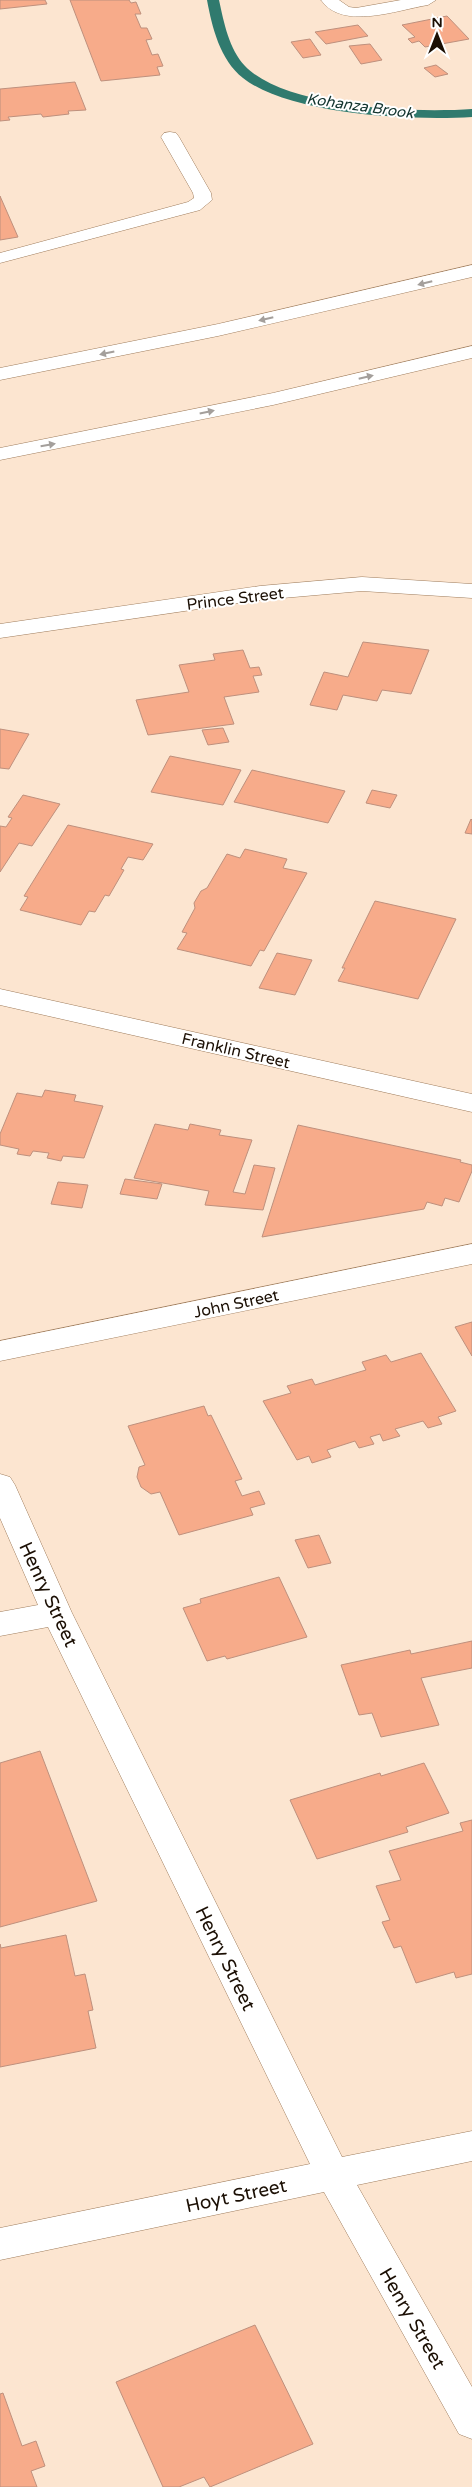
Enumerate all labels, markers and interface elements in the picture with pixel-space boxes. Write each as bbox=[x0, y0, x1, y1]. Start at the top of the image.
north arrow bbox=[412, 10, 462, 60]
text: N bbox=[431, 14, 443, 31]
water label: Kohanza Brook bbox=[305, 90, 416, 123]
one-way arrow bbox=[417, 279, 432, 287]
one-way arrow bbox=[259, 315, 274, 323]
one-way arrow bbox=[99, 349, 115, 357]
one-way arrow bbox=[358, 373, 373, 381]
one-way arrow bbox=[200, 408, 216, 416]
one-way arrow bbox=[40, 441, 56, 449]
street label: Prince Street bbox=[185, 583, 285, 615]
street label: Franklin Street bbox=[180, 1029, 292, 1073]
street label: John Street bbox=[192, 1285, 281, 1323]
street label: Henry Street bbox=[14, 1539, 82, 1650]
street label: Henry Street bbox=[190, 1903, 260, 2014]
street label: Hoyt Street bbox=[184, 2175, 289, 2217]
street label: Henry Street bbox=[374, 2264, 450, 2373]

